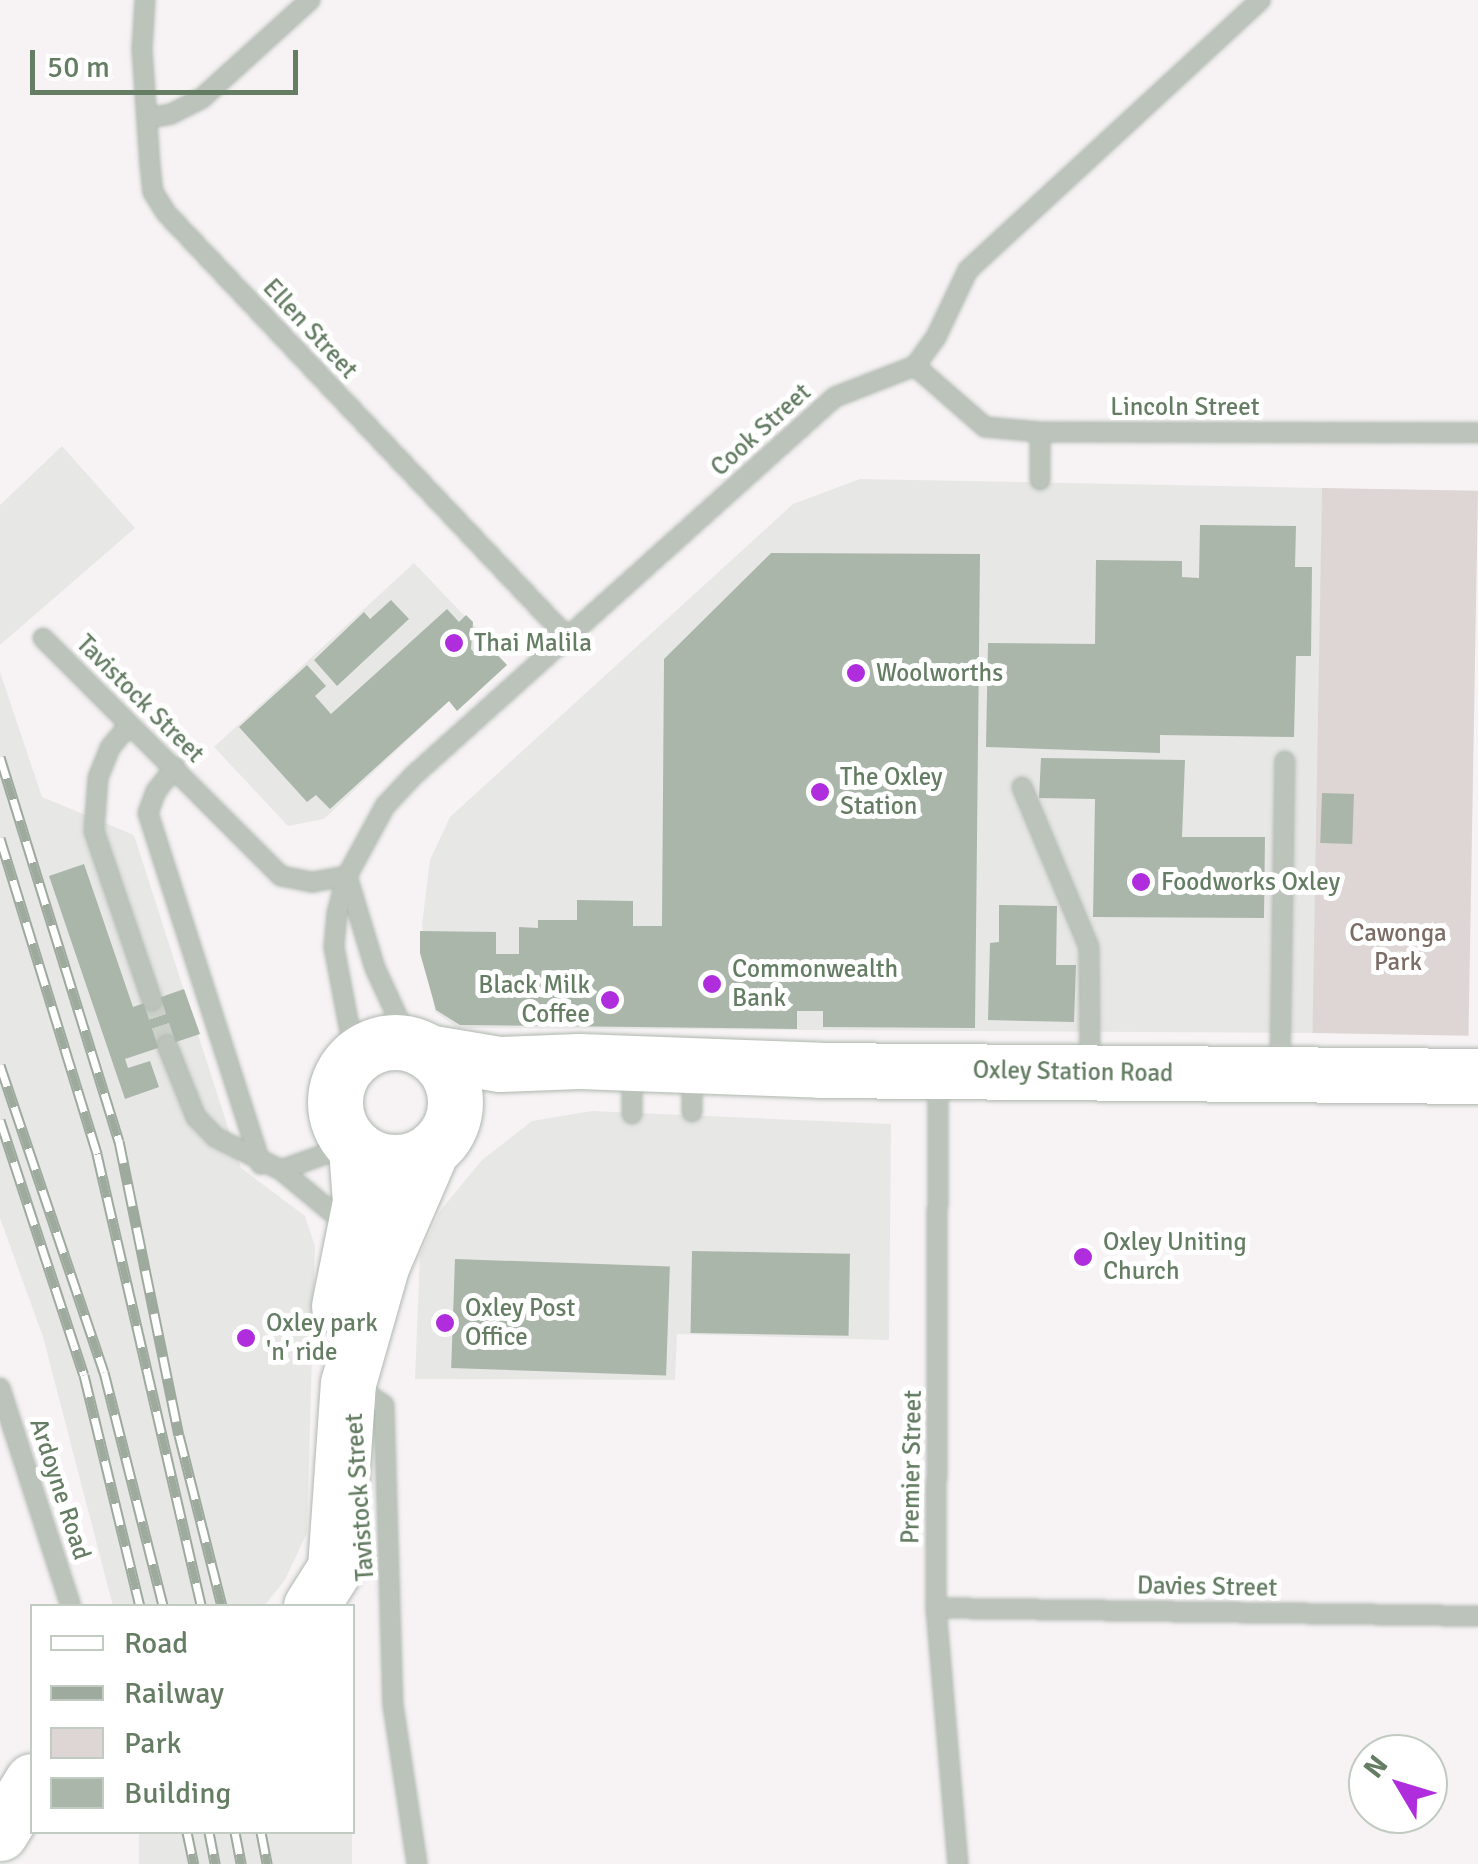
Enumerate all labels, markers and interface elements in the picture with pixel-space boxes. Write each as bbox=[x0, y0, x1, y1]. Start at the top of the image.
scale bar bbox=[35, 30, 302, 92]
text: 50 m bbox=[47, 49, 110, 86]
street label: Ellen Street bbox=[256, 273, 364, 385]
street label: Cook Street bbox=[705, 377, 817, 483]
street label: Lincoln Street bbox=[1110, 392, 1260, 422]
place label: Thai Malila bbox=[474, 628, 592, 658]
street label: Tavistock Street bbox=[70, 629, 210, 769]
marker: Thai Malila bbox=[443, 632, 465, 654]
place label: Woolworths bbox=[876, 658, 1003, 688]
marker: Woolworths bbox=[845, 662, 867, 684]
place label: The Oxley Station bbox=[840, 763, 943, 822]
marker: The Oxley Station bbox=[809, 781, 831, 803]
place label: Foodworks Oxley bbox=[1161, 867, 1340, 897]
marker: Foodworks Oxley bbox=[1130, 871, 1152, 893]
park label: Cawonga Park bbox=[1349, 919, 1447, 978]
place label: Commonwealth Bank bbox=[732, 955, 898, 1014]
place label: Black Milk Coffee bbox=[478, 971, 590, 1030]
marker: Commonwealth Bank bbox=[701, 973, 723, 995]
marker: Black Milk Coffee bbox=[599, 989, 621, 1011]
street label: Oxley Station Road bbox=[972, 1055, 1174, 1089]
place label: Oxley Uniting Church bbox=[1103, 1228, 1247, 1287]
marker: Oxley Uniting Church bbox=[1072, 1246, 1094, 1268]
place label: Oxley Post Office bbox=[465, 1294, 575, 1353]
place label: Oxley park 'n' ride bbox=[266, 1309, 378, 1368]
marker: Oxley Post Office bbox=[434, 1312, 456, 1334]
marker: Oxley park 'n' ride bbox=[235, 1327, 257, 1349]
street label: Premier Street bbox=[896, 1390, 928, 1544]
street label: Tavistock Street bbox=[339, 1412, 381, 1582]
street label: Ardoyne Road bbox=[23, 1414, 97, 1564]
street label: Davies Street bbox=[1137, 1571, 1277, 1603]
legend bbox=[30, 1604, 355, 1834]
text: Road bbox=[124, 1625, 188, 1662]
text: Railway bbox=[124, 1675, 224, 1712]
text: Park bbox=[124, 1725, 182, 1762]
north arrow bbox=[1348, 1734, 1448, 1834]
text: N bbox=[1357, 1749, 1395, 1785]
text: Building bbox=[124, 1775, 231, 1812]

